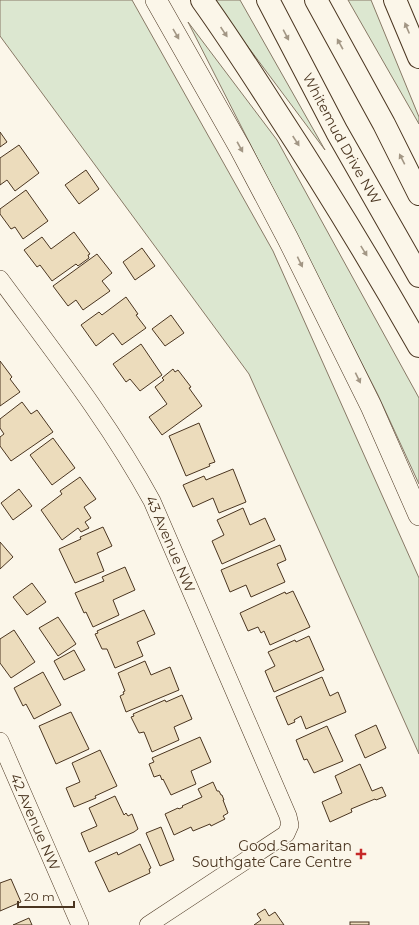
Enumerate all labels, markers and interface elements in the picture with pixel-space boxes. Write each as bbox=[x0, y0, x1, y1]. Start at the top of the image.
one-way arrow bbox=[404, 23, 410, 34]
one-way arrow bbox=[220, 27, 228, 37]
one-way arrow bbox=[172, 28, 179, 40]
one-way arrow bbox=[283, 29, 290, 40]
one-way arrow bbox=[337, 38, 344, 50]
street label: Whitemud Drive NW bbox=[299, 70, 385, 208]
one-way arrow bbox=[292, 135, 299, 146]
one-way arrow bbox=[236, 141, 243, 153]
one-way arrow bbox=[398, 153, 405, 165]
one-way arrow bbox=[361, 245, 368, 257]
one-way arrow bbox=[297, 256, 303, 268]
one-way arrow bbox=[354, 373, 361, 384]
street label: 43 Avenue NW bbox=[142, 492, 200, 596]
street label: 42 Avenue NW bbox=[6, 770, 64, 873]
place label: Good Samaritan Southgate Care Centre bbox=[192, 837, 352, 871]
marker: Good Samaritan Southgate Care Centre bbox=[355, 848, 367, 860]
scale bar bbox=[18, 883, 74, 909]
text: 20 m bbox=[24, 889, 55, 904]

